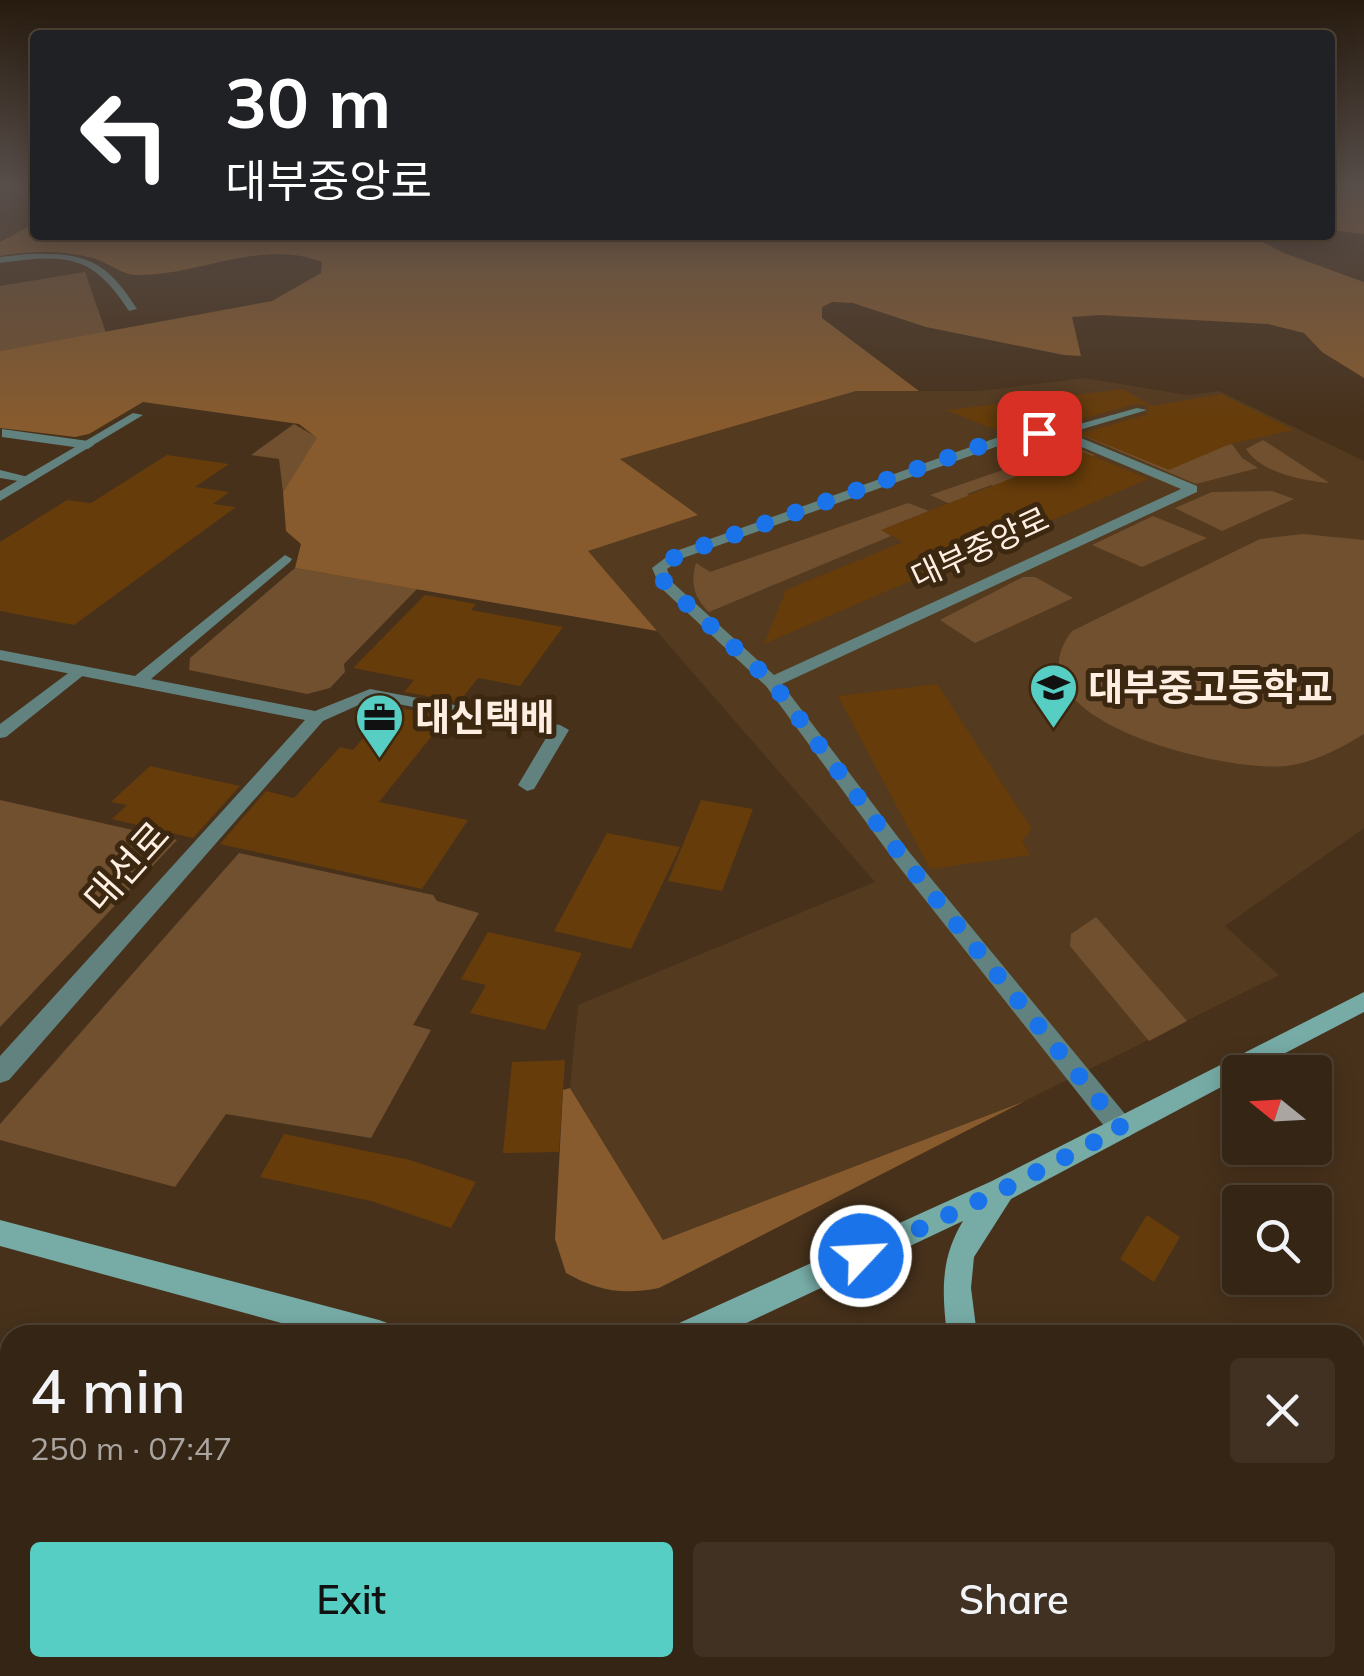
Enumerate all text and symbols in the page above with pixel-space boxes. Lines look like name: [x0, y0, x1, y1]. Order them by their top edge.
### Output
text: 30 m: [225, 58, 391, 146]
icon: left: [60, 70, 190, 200]
text: 대부중앙로: [225, 152, 432, 208]
pin: [997, 391, 1082, 476]
icon: arrive: [1012, 406, 1067, 461]
street label: 대부중앙로: [904, 498, 1055, 596]
school or university icon: 대부중고등학교: [1027, 662, 1079, 730]
place label: 대부중고등학교: [1088, 663, 1333, 711]
office icon: 대신택배: [354, 692, 406, 760]
place label: 대신택배: [415, 693, 555, 741]
street label: 대선로: [73, 811, 179, 921]
north arrow: [1222, 1055, 1332, 1165]
map controls: [1222, 1055, 1332, 1295]
button: search: [1222, 1185, 1332, 1295]
position arrow: [809, 1204, 913, 1308]
text: 4 min: [30, 1353, 186, 1428]
button: close: [1230, 1358, 1335, 1463]
text: 250 m · 07:47: [30, 1428, 232, 1468]
button: Exit: [30, 1542, 673, 1657]
button: Share: [693, 1542, 1335, 1657]

